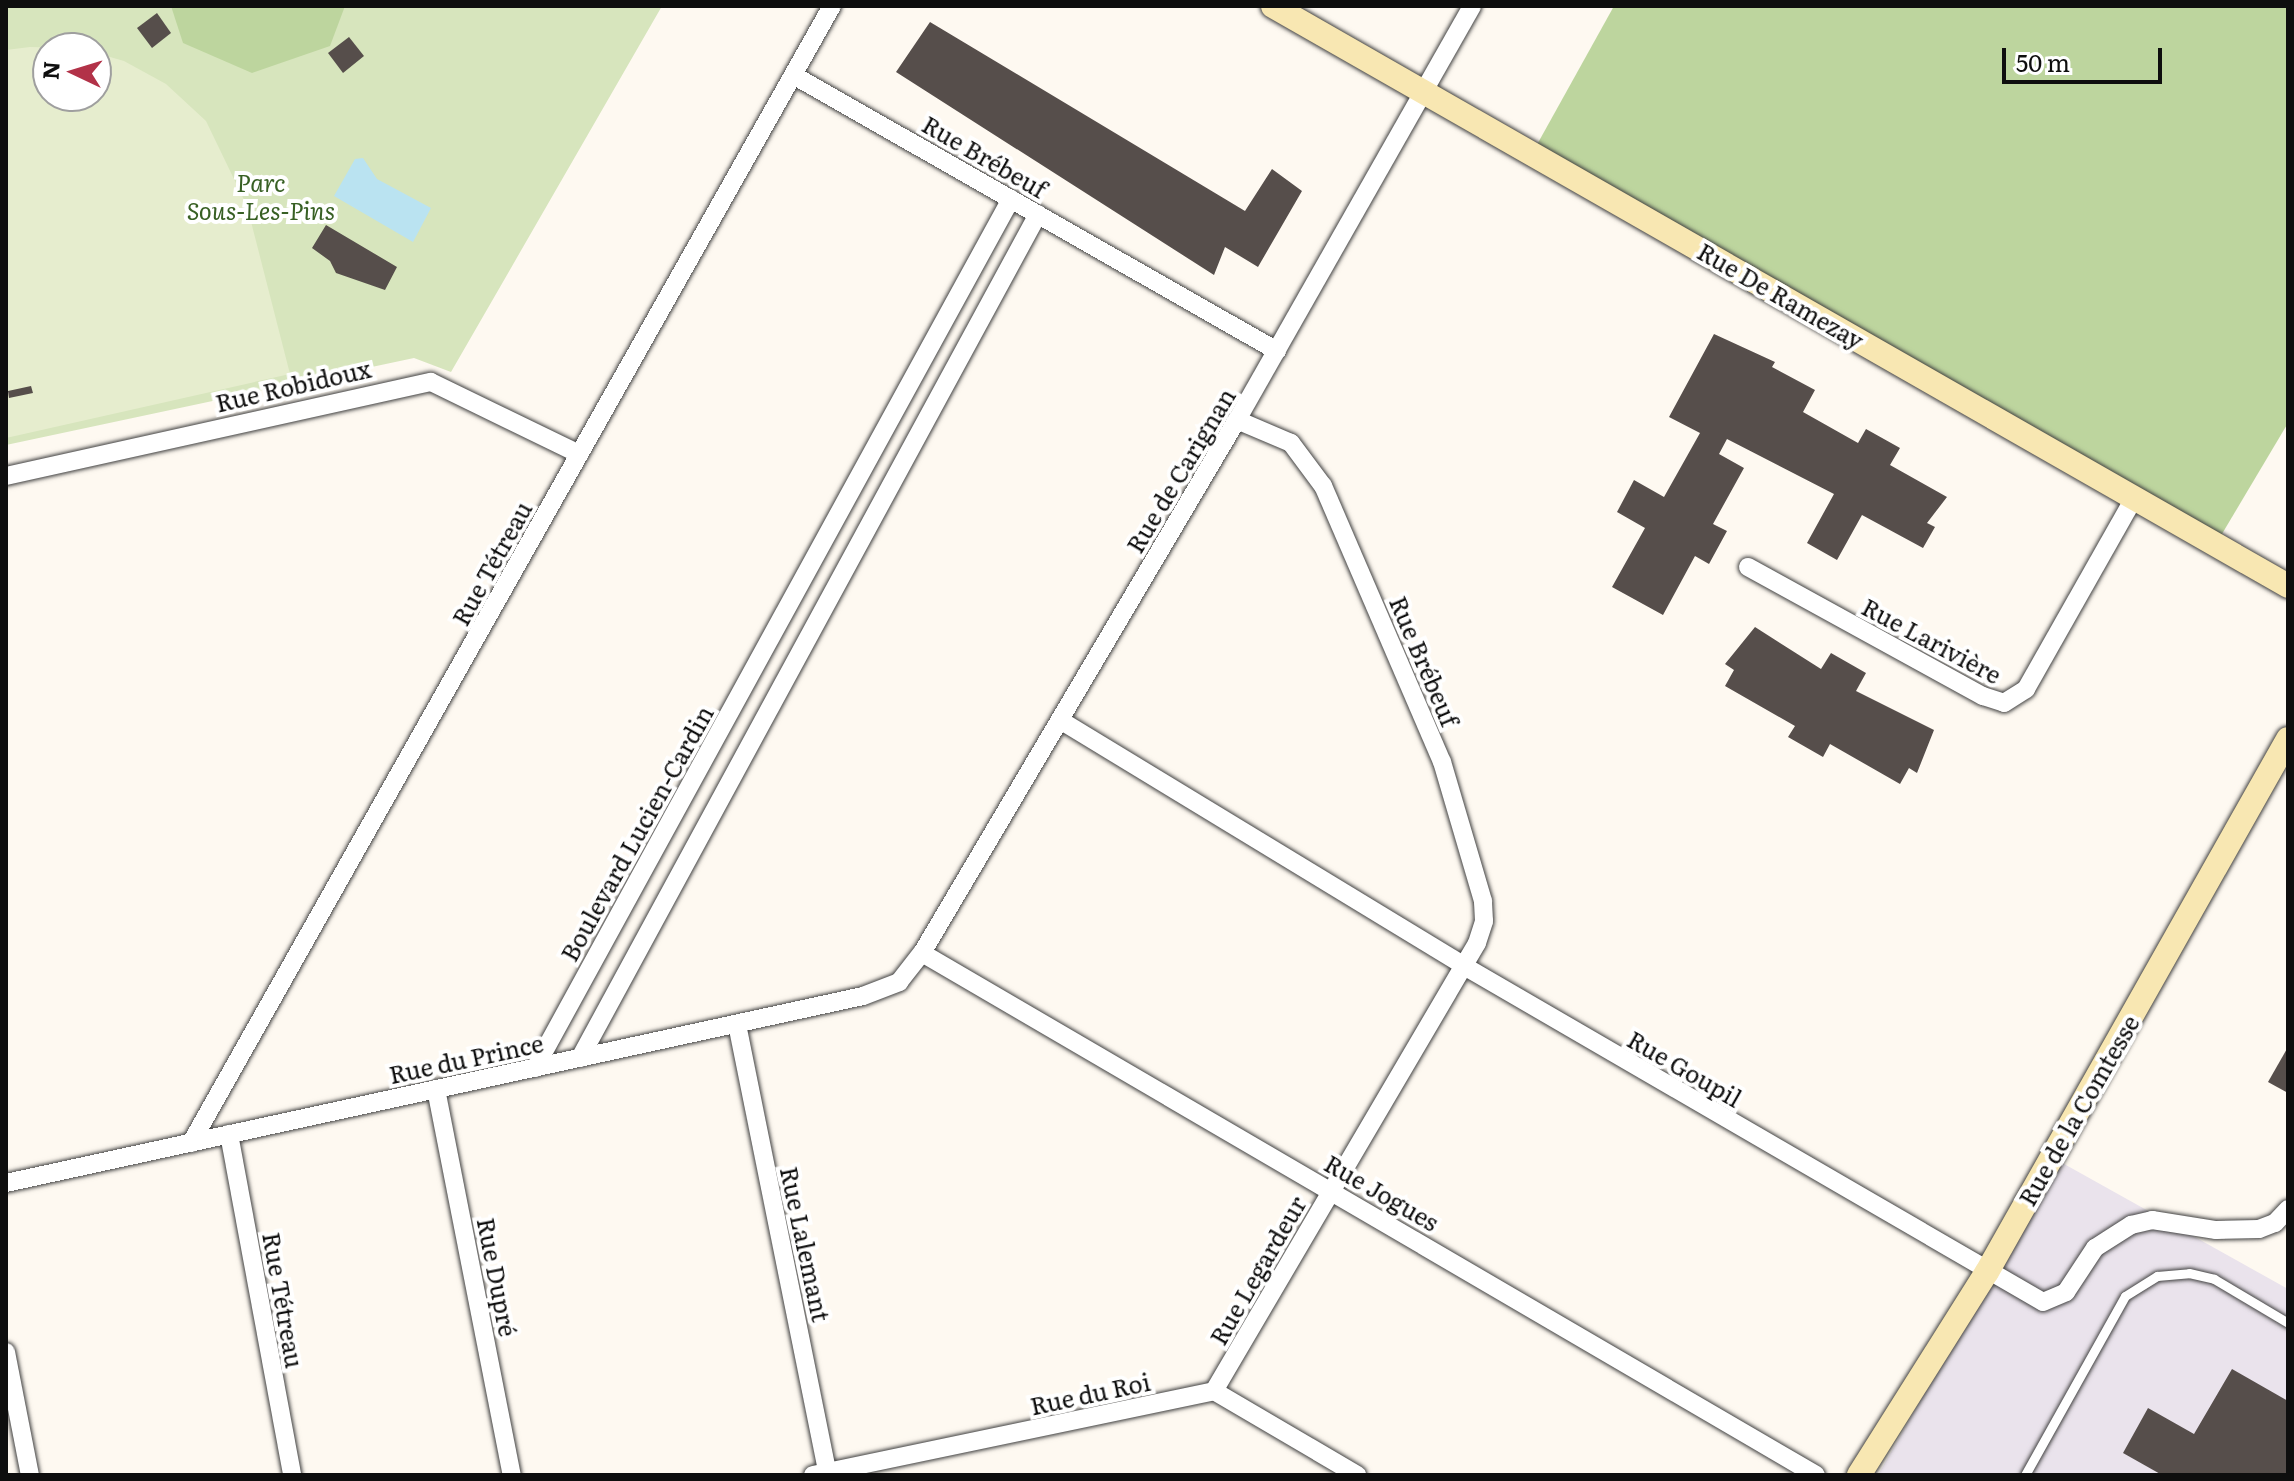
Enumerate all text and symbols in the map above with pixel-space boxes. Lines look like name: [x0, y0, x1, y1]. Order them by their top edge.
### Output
north arrow: [32, 32, 112, 112]
scale bar: [2006, 32, 2166, 82]
text: 50 m: [2016, 44, 2070, 79]
text: N: [32, 60, 67, 81]
street label: Rue Brébeuf: [918, 109, 1052, 203]
park label: Parc Sous-Les-Pins: [187, 168, 335, 224]
street label: Rue De Ramezay: [1693, 236, 1869, 354]
street label: Rue Robidoux: [212, 353, 374, 417]
street label: Rue de Carignan: [1120, 382, 1240, 558]
street label: Rue Tétreau: [445, 496, 537, 630]
street label: Rue Brébeuf: [1385, 591, 1465, 731]
street label: Rue Larivière: [1858, 591, 2006, 689]
street label: Boulevard Lucien-Cardin: [554, 700, 718, 966]
street label: Rue de la Comtesse: [2012, 1010, 2144, 1210]
street label: Rue Goupil: [1623, 1024, 1747, 1112]
street label: Rue du Prince: [386, 1028, 546, 1088]
street label: Rue Jogues: [1320, 1148, 1444, 1236]
street label: Rue Lalemant: [776, 1164, 836, 1324]
street label: Rue Legardeur: [1203, 1191, 1311, 1349]
street label: Rue Dupré: [472, 1215, 524, 1339]
street label: Rue Tétreau: [258, 1230, 310, 1370]
street label: Rue du Roi: [1027, 1366, 1153, 1420]

